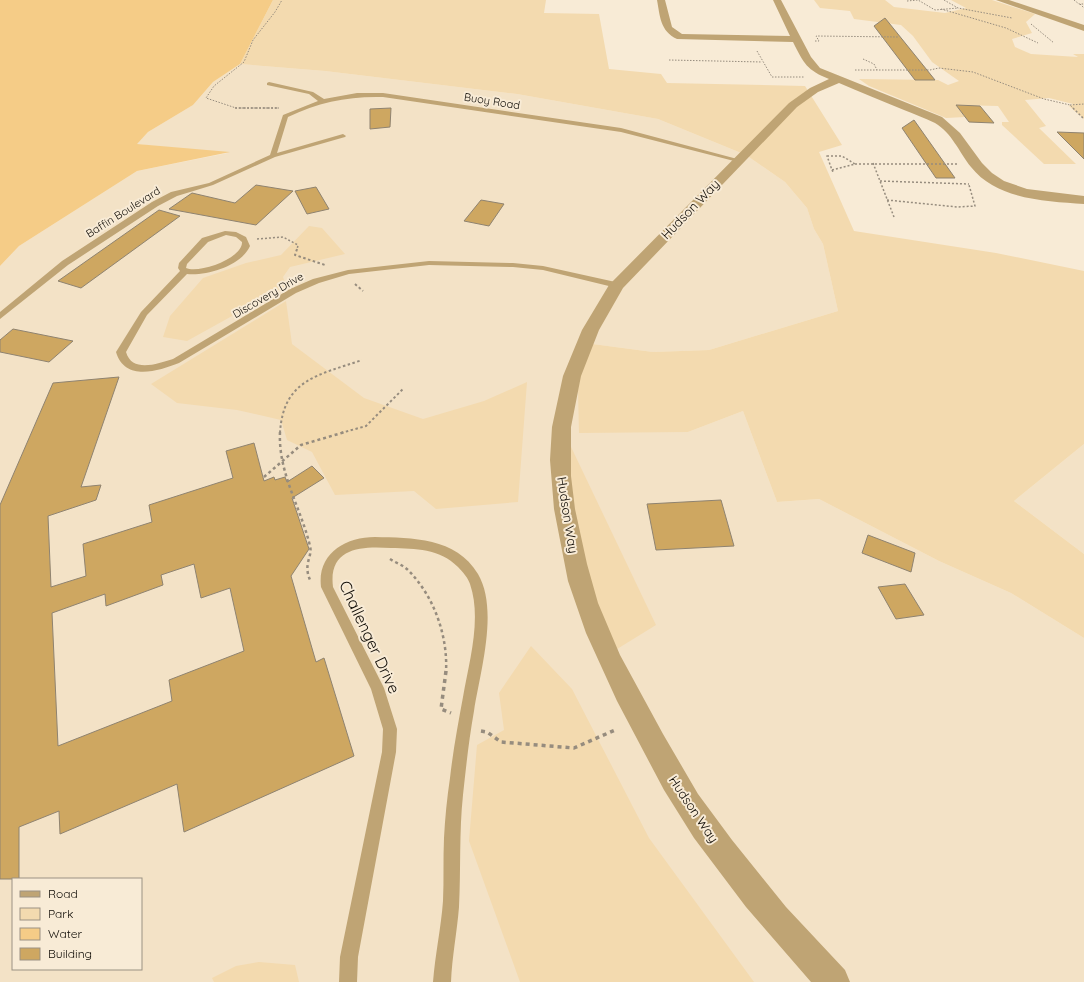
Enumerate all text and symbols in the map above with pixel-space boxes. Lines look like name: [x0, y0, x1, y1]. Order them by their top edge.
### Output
street label: Buoy Road: [463, 90, 521, 112]
street label: Hudson Way: [657, 176, 723, 242]
street label: Baffin Boulevard: [83, 183, 163, 241]
street label: Discovery Drive: [230, 269, 306, 321]
street label: Hudson Way: [554, 476, 582, 554]
street label: Challenger Drive: [335, 577, 405, 697]
street label: Hudson Way: [666, 772, 722, 846]
legend: [12, 878, 142, 970]
text: Road: [48, 886, 78, 901]
text: Park: [48, 906, 73, 921]
text: Water: [48, 926, 83, 941]
text: Building: [48, 946, 92, 961]

